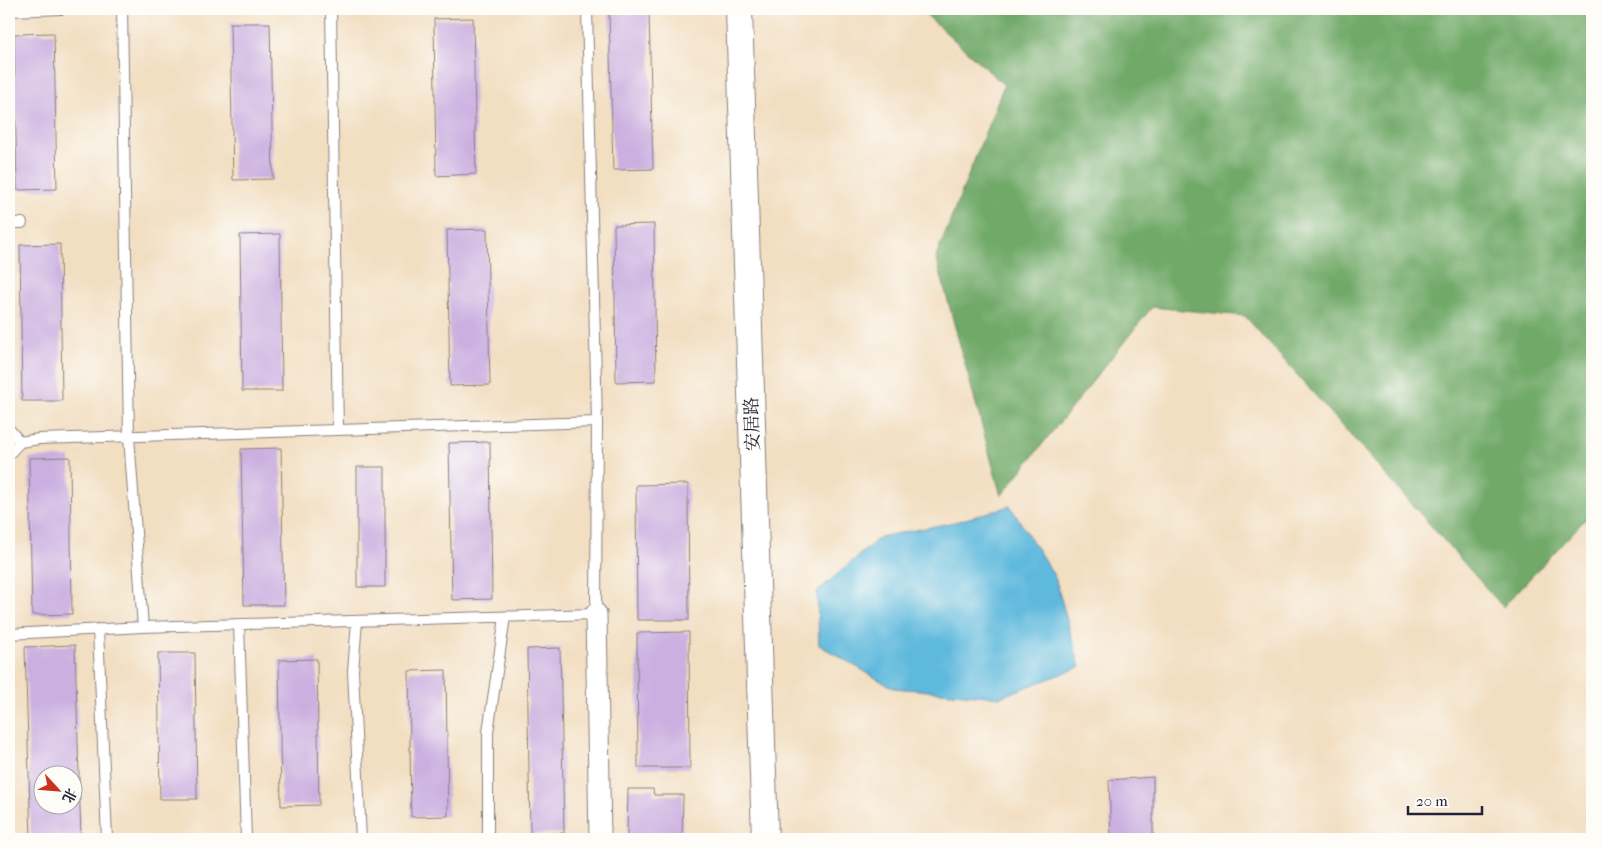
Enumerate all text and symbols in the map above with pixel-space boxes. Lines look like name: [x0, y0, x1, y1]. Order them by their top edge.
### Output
street label: 安居路: [741, 397, 764, 451]
north arrow: [32, 766, 82, 816]
scale bar: [1408, 783, 1482, 815]
text: 北: [59, 785, 80, 805]
text: 20 m: [1416, 792, 1448, 810]

